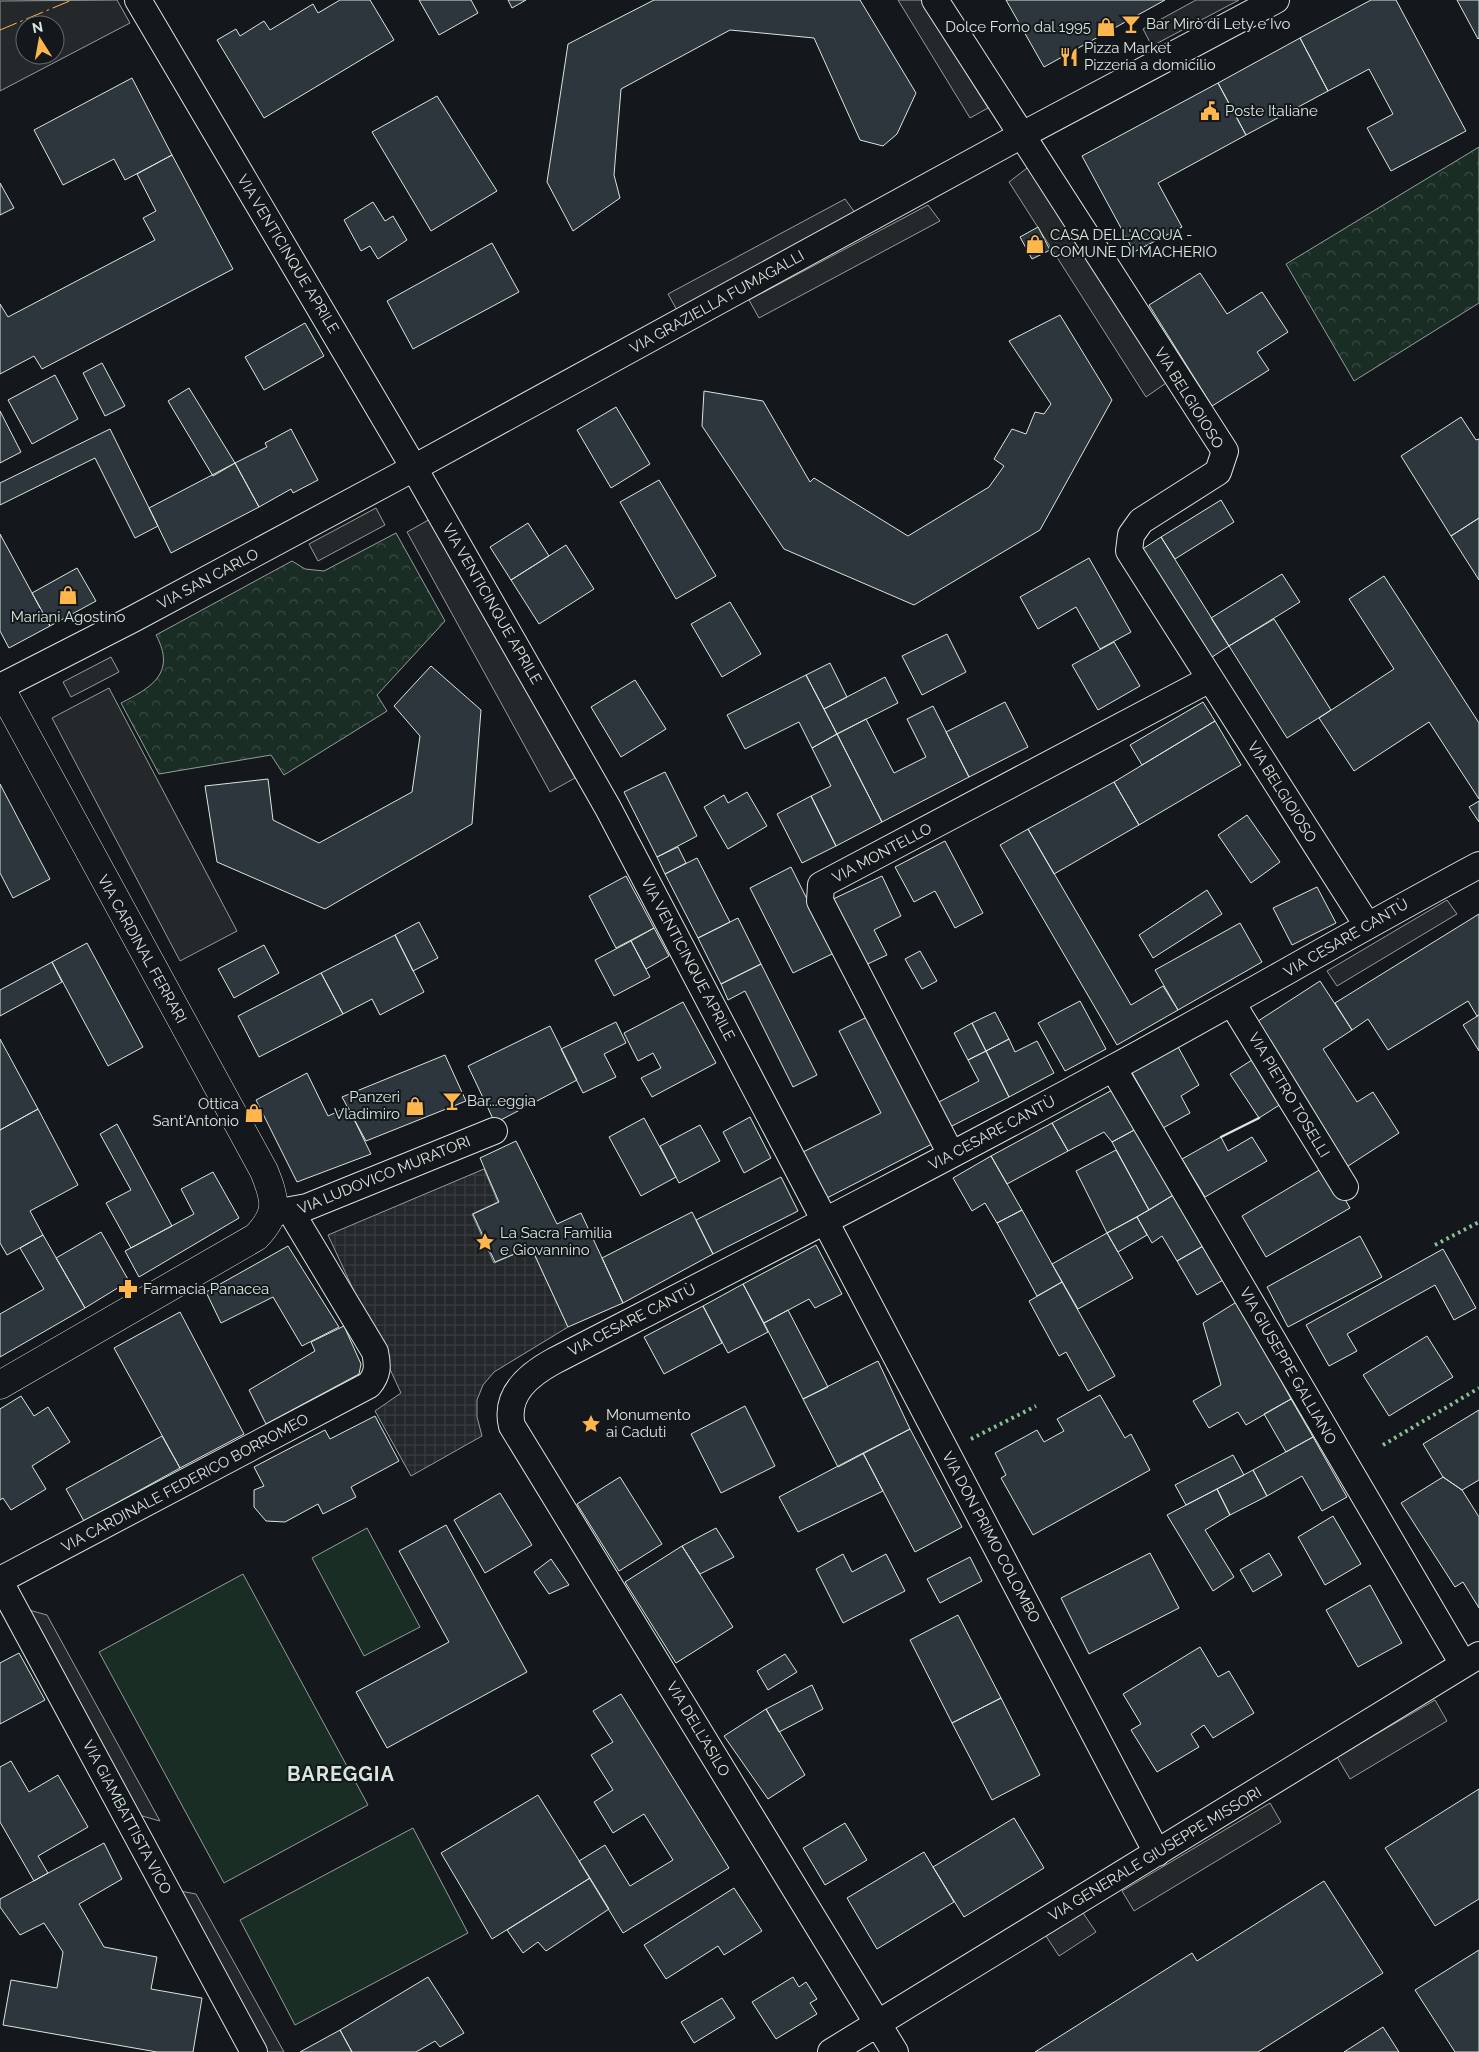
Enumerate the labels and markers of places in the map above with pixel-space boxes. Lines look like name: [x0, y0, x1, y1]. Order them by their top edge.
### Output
bar icon: Bar Mirò di Lety e Ivo: [1120, 13, 1142, 35]
place label: Bar Mirò di Lety e Ivo: [1146, 15, 1290, 33]
shop icon: Dolce Forno dal 1995: [1095, 16, 1117, 38]
place label: Dolce Forno dal 1995: [945, 18, 1091, 36]
place label: Pizza Market Pizzeria a domicilio: [1084, 39, 1216, 74]
restaurant icon: Pizza Market Pizzeria a domicilio: [1058, 46, 1080, 68]
public building icon: Poste Italiane: [1199, 100, 1221, 122]
place label: Poste Italiane: [1225, 102, 1318, 120]
place label: CASA DELL'ACQUA - COMUNE DI MACHERIO: [1050, 226, 1217, 261]
shop icon: CASA DELL'ACQUA - COMUNE DI MACHERIO: [1024, 233, 1046, 255]
shop icon: Mariani Agostino: [57, 584, 79, 606]
place label: Mariani Agostino: [11, 608, 125, 626]
place label: Panzeri Vladimiro: [334, 1088, 400, 1123]
bar icon: Bar...eggia: [441, 1090, 463, 1112]
place label: Bar...eggia: [467, 1092, 536, 1110]
place label: Ottica Sant'Antonio: [152, 1095, 239, 1130]
shop icon: Panzeri Vladimiro: [404, 1095, 426, 1117]
shop icon: Ottica Sant'Antonio: [243, 1102, 265, 1124]
place label: La Sacra Familia e Giovannino: [500, 1224, 612, 1259]
place icon: La Sacra Familia e Giovannino: [474, 1231, 496, 1253]
pharmacy icon: Farmacia Panacea: [117, 1278, 139, 1300]
place label: Farmacia Panacea: [143, 1280, 269, 1298]
place label: Monumento ai Caduti: [606, 1406, 691, 1441]
place icon: Monumento ai Caduti: [580, 1413, 602, 1435]

